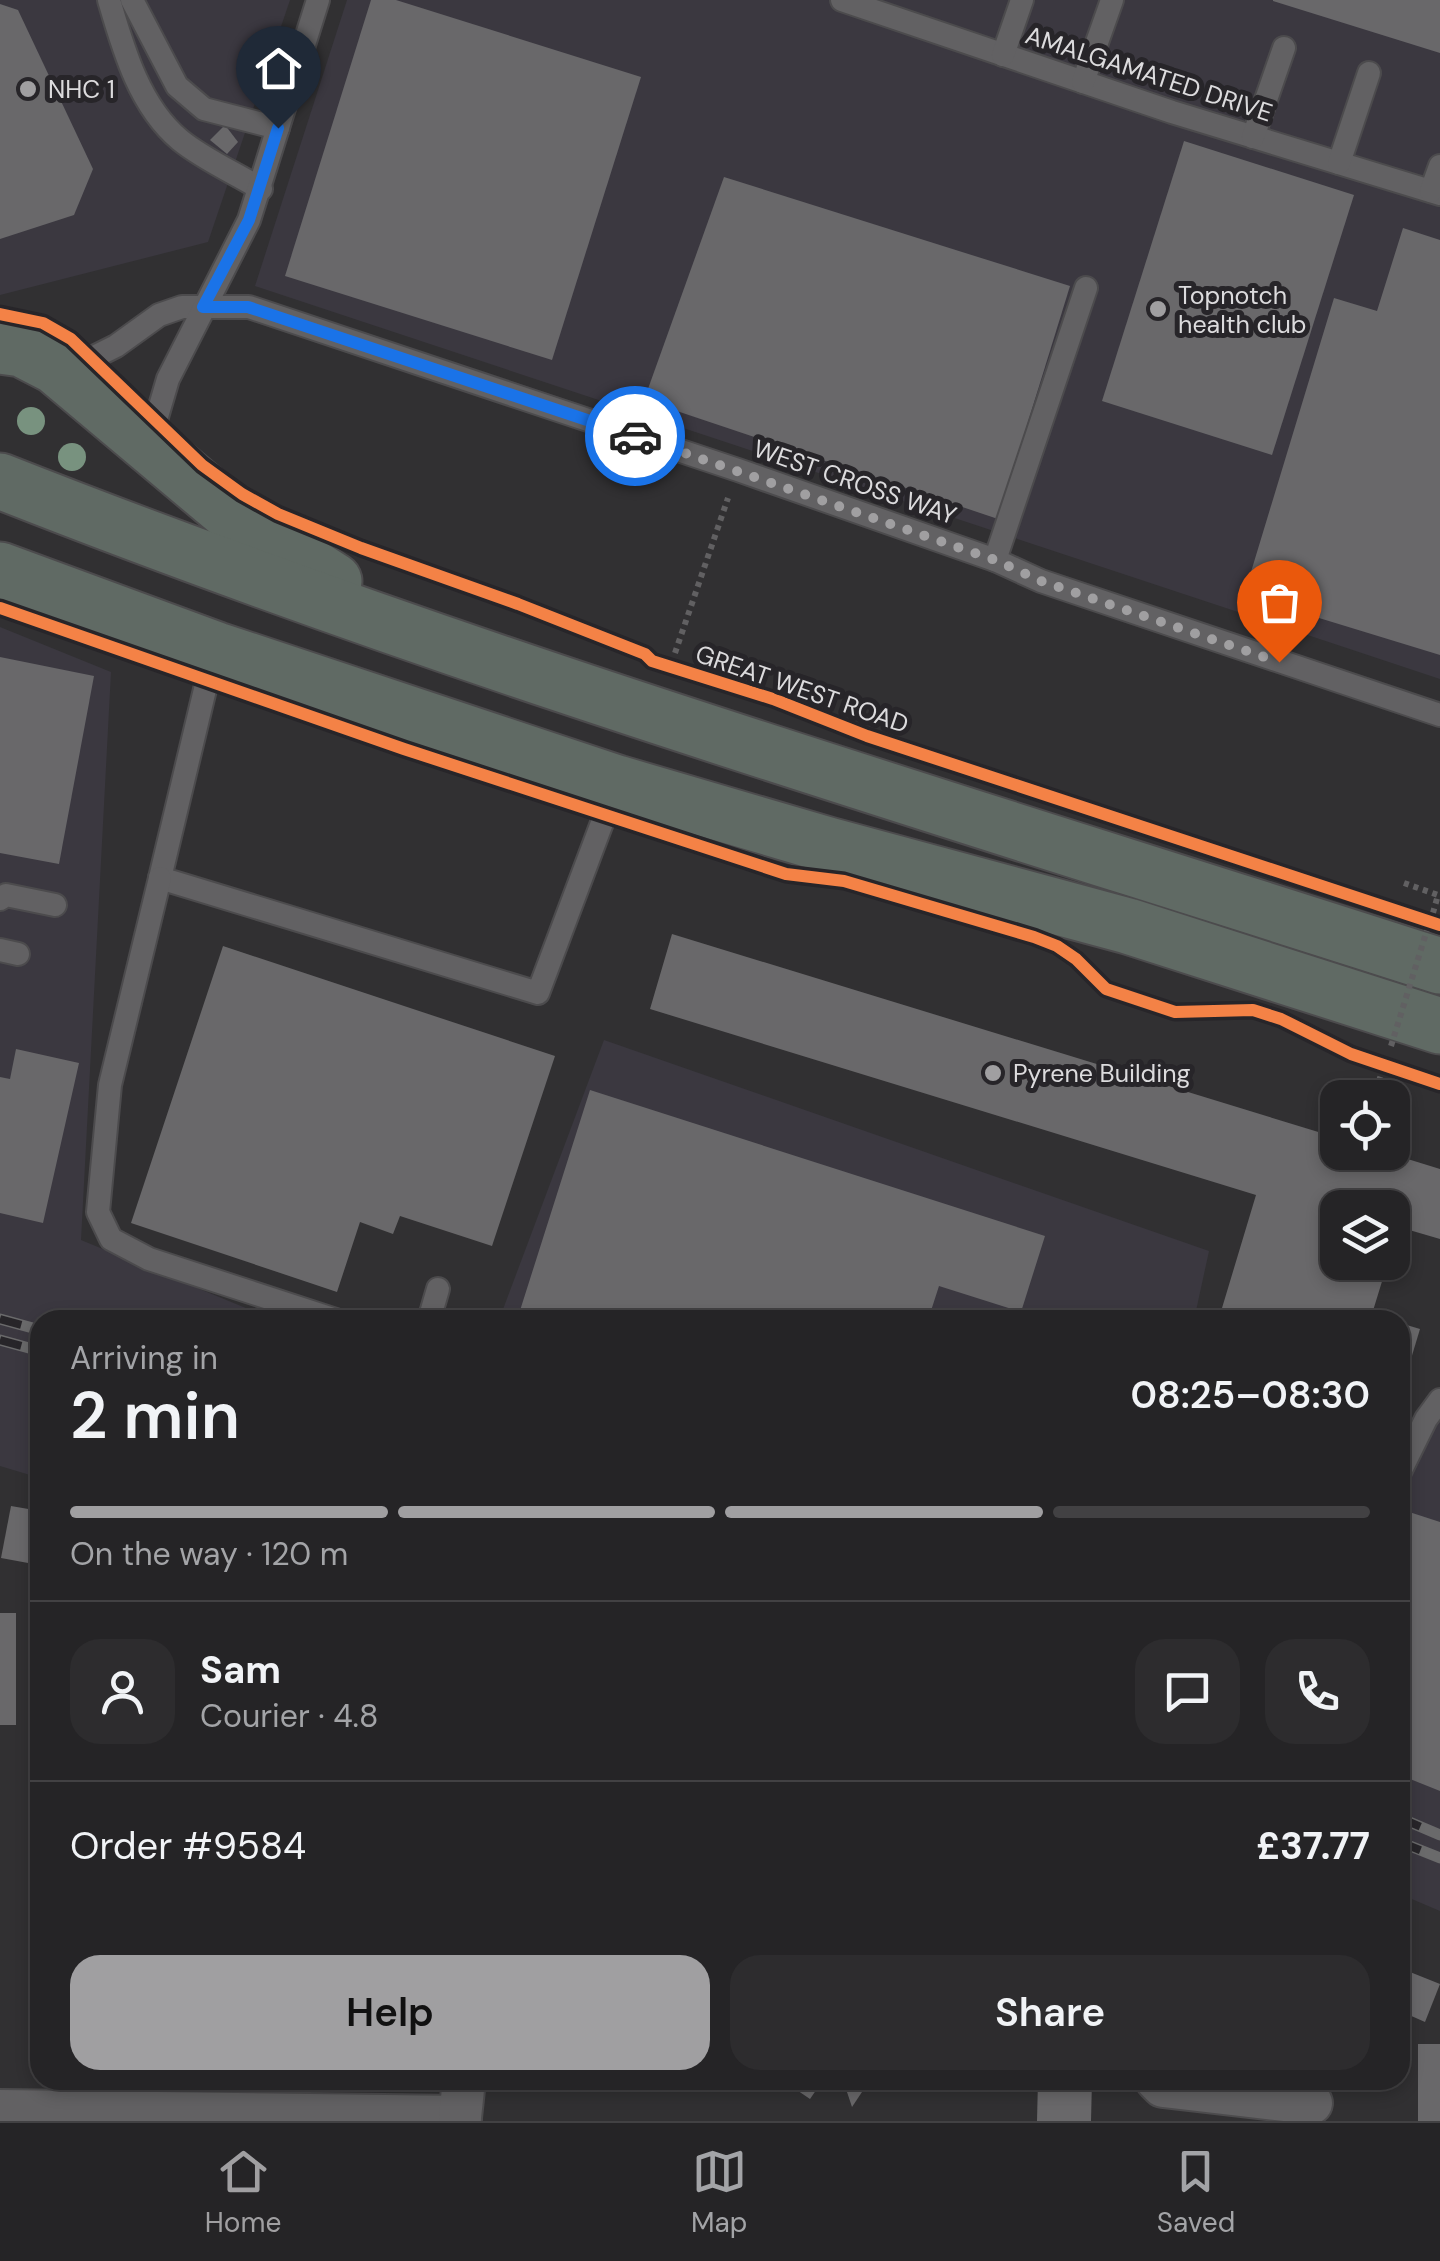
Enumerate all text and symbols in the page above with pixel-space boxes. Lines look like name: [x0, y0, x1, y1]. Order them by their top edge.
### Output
street label: AMALGAMATED DRIVE: [1021, 18, 1277, 130]
pin: [236, 26, 321, 129]
icon: home: [251, 41, 306, 96]
place label: NHC 1: [48, 73, 115, 106]
marker: NHC 1: [17, 78, 39, 100]
place label: Topnotch health club: [1178, 279, 1306, 341]
marker: Topnotch health club: [1147, 298, 1169, 320]
courier: [585, 386, 685, 486]
icon: car: [608, 409, 663, 464]
street label: WEST CROSS WAY: [749, 432, 961, 532]
pin: [1237, 560, 1322, 663]
icon: bag: [1252, 575, 1307, 630]
street label: GREAT WEST ROAD: [691, 637, 913, 741]
place label: Pyrene Building: [1013, 1057, 1191, 1090]
marker: Pyrene Building: [982, 1062, 1004, 1084]
map controls: [1320, 1080, 1410, 1280]
button: locate: [1320, 1080, 1410, 1170]
button: layers: [1320, 1190, 1410, 1280]
text: Arriving in: [70, 1337, 218, 1379]
text: 08:25–08:30: [1130, 1370, 1370, 1420]
text: 2 min: [70, 1374, 240, 1458]
text: On the way · 120 m: [70, 1533, 348, 1575]
button: person: [70, 1639, 175, 1744]
button: chat: [1135, 1639, 1240, 1744]
button: phone: [1265, 1639, 1370, 1744]
text: Sam: [200, 1645, 281, 1695]
text: Courier · 4.8: [200, 1695, 378, 1737]
text: Order #9584: [70, 1821, 306, 1871]
text: £37.77: [1256, 1821, 1370, 1871]
button: Help: [70, 1955, 710, 2070]
button: Share: [730, 1955, 1370, 2070]
tab: Home: [205, 2144, 281, 2241]
tab: Map: [691, 2144, 747, 2241]
tab: Saved: [1157, 2144, 1235, 2241]

